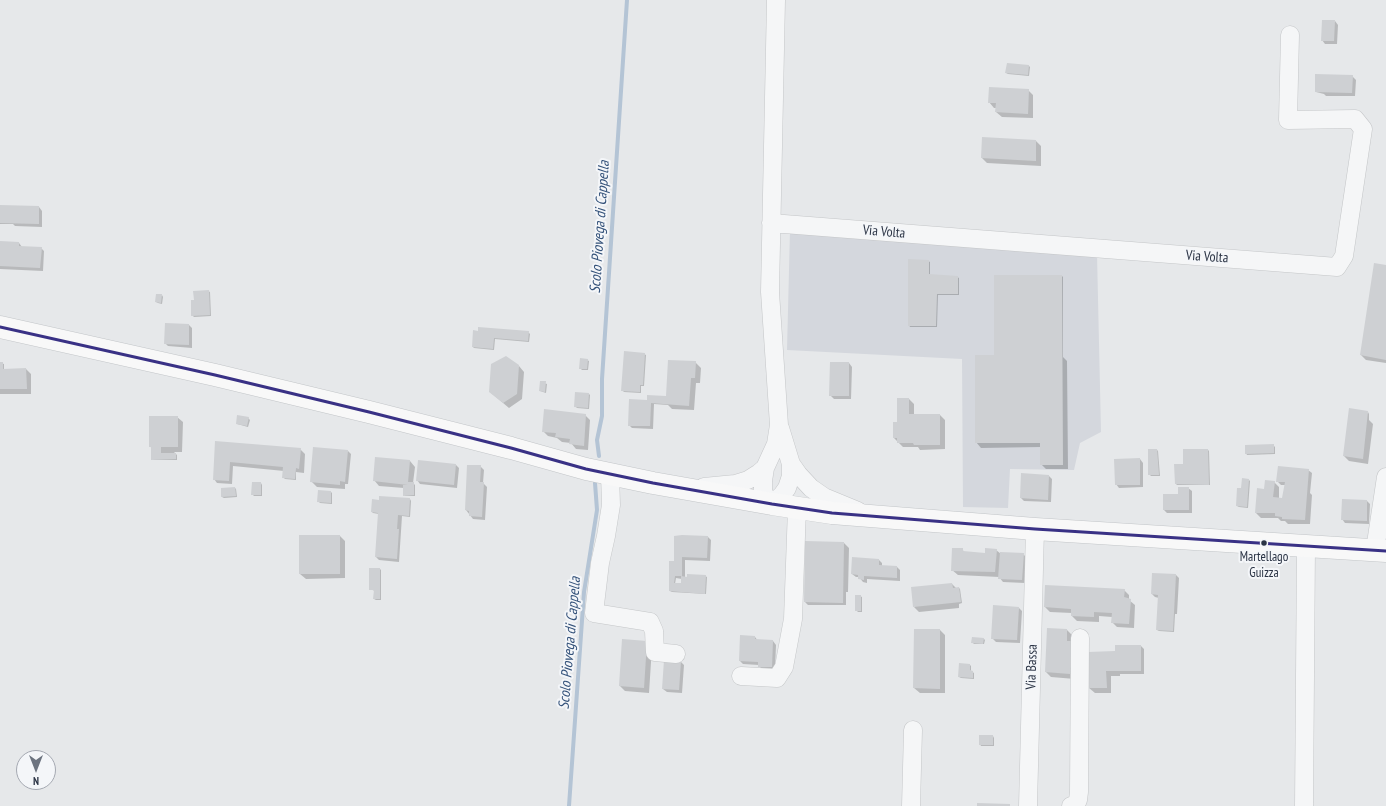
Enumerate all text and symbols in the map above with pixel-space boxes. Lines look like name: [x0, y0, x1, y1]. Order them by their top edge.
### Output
water label: Scolo Piovega di Cappella: [586, 160, 614, 294]
street label: Via Volta: [862, 222, 906, 242]
street label: Via Volta: [1185, 247, 1229, 267]
marker: Martellago Guizza: [1259, 538, 1269, 548]
place label: Martellago Guizza: [1240, 549, 1288, 580]
water label: Scolo Piovega di Cappella: [555, 576, 585, 710]
street label: Via Bassa: [1023, 644, 1041, 690]
north arrow: [16, 750, 56, 790]
text: N: [33, 774, 39, 788]

